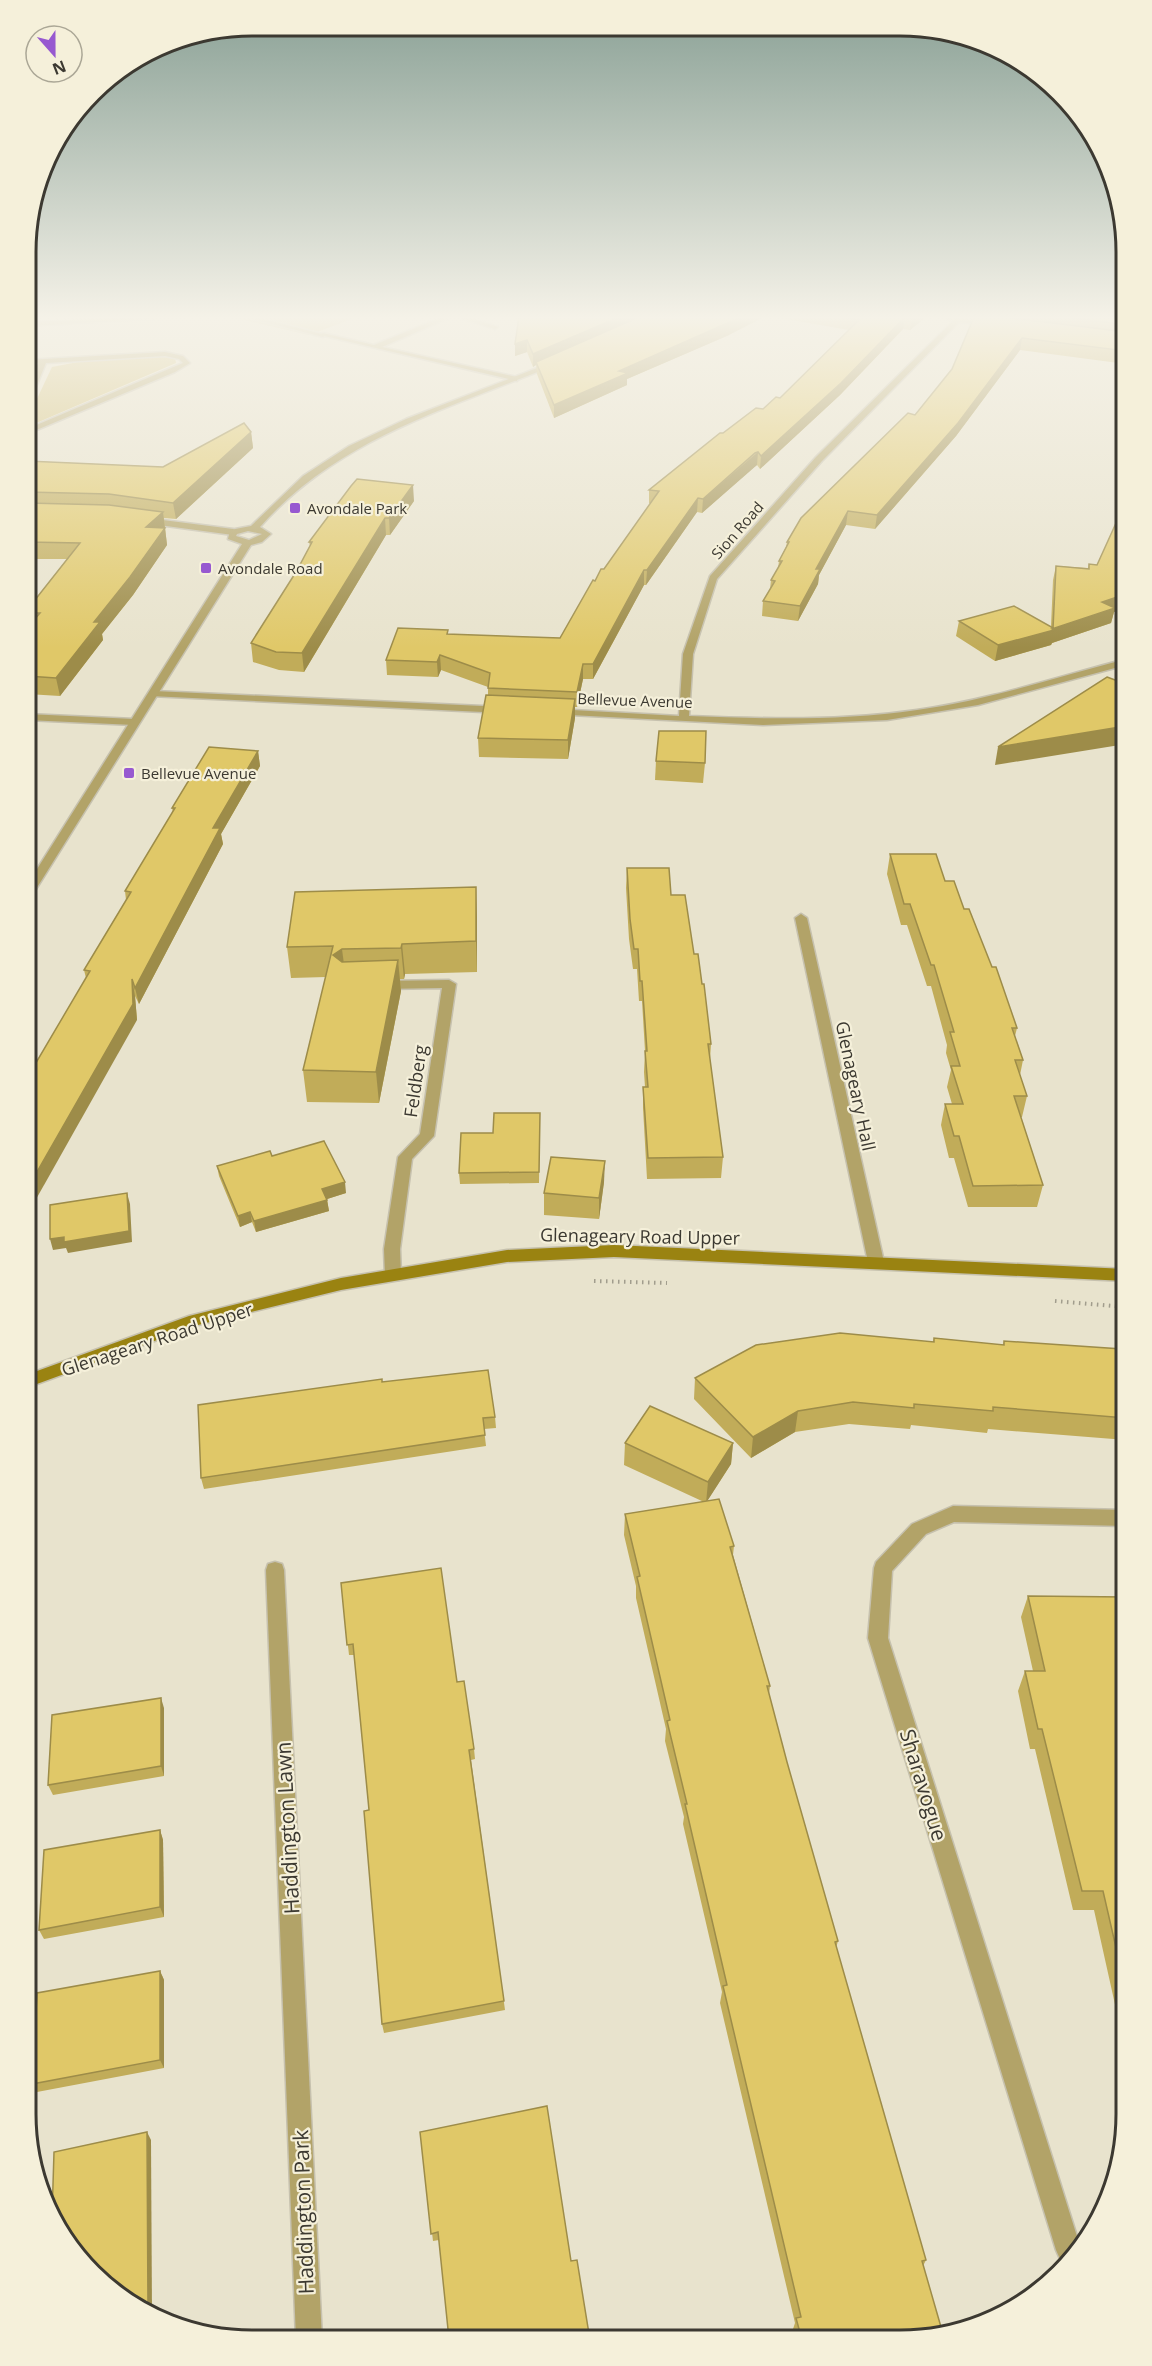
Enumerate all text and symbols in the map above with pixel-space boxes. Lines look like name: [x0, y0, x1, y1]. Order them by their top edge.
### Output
north arrow: [24, 24, 84, 84]
text: N: [49, 55, 69, 81]
street label: Sion Road: [707, 497, 767, 563]
place label: Avondale Park: [307, 498, 407, 518]
marker: Avondale Park: [288, 501, 302, 515]
place label: Avondale Road: [218, 558, 323, 578]
marker: Avondale Road: [199, 561, 213, 575]
street label: Bellevue Avenue: [577, 688, 693, 712]
place label: Bellevue Avenue: [141, 763, 256, 783]
marker: Bellevue Avenue: [122, 766, 136, 780]
street label: Glenageary Hall: [831, 1019, 881, 1153]
street label: Feldberg: [398, 1043, 432, 1119]
street label: Glenageary Road Upper: [540, 1222, 741, 1250]
street label: Glenageary Road Upper: [58, 1296, 256, 1381]
street label: Sharavogue: [894, 1726, 954, 1844]
street label: Haddington Lawn: [269, 1741, 305, 1915]
street label: Haddington Park: [286, 2129, 320, 2295]

